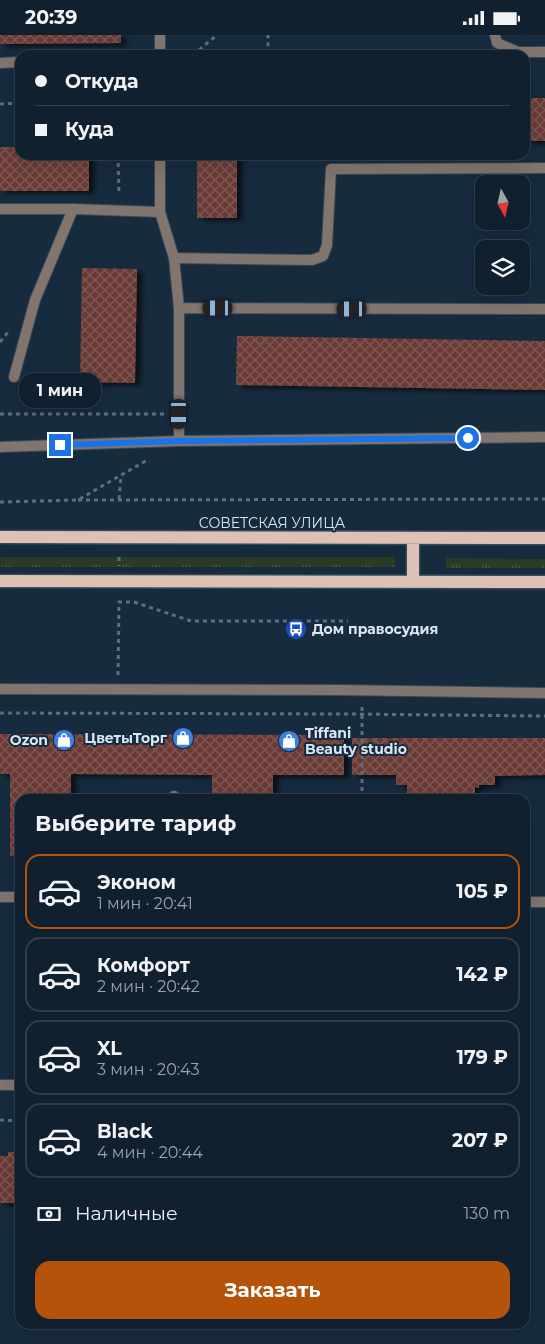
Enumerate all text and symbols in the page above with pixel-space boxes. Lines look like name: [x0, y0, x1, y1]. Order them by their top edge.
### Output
text: 20:39: [25, 6, 77, 29]
text: Откуда: [65, 70, 139, 93]
text: Куда: [65, 118, 114, 141]
north arrow: [475, 175, 530, 230]
map controls: [475, 175, 530, 295]
button: layers: [475, 240, 530, 295]
car: [203, 301, 233, 316]
car: [337, 302, 367, 317]
callout: 1 мин: [19, 373, 101, 407]
text: 1 мин: [37, 381, 83, 400]
car: [171, 399, 186, 429]
route start: [457, 427, 479, 449]
route end: [49, 434, 71, 456]
street label: СОВЕТСКАЯ УЛИЦА: [199, 514, 346, 532]
bus stop icon: Дом правосудия: [284, 617, 308, 641]
place label: Дом правосудия: [312, 620, 438, 638]
place label: Tiffani Beauty studio: [305, 724, 407, 758]
shop icon: ЦветыТорг: [171, 726, 195, 750]
shop icon: Ozon: [52, 728, 76, 752]
place label: ЦветыТорг: [84, 729, 168, 747]
shop icon: Tiffani Beauty studio: [277, 729, 301, 753]
place label: Ozon: [10, 731, 48, 749]
text: Выберите тариф: [35, 810, 236, 837]
icon: car: [37, 869, 82, 914]
text: Эконом: [97, 871, 176, 894]
text: 105 ₽: [456, 880, 508, 903]
text: 1 мин · 20:41: [97, 894, 193, 913]
icon: car: [37, 952, 82, 997]
text: Комфорт: [97, 954, 190, 977]
text: 142 ₽: [456, 963, 508, 986]
text: 2 мин · 20:42: [97, 977, 200, 996]
icon: car: [37, 1035, 82, 1080]
text: XL: [97, 1037, 122, 1060]
text: 179 ₽: [457, 1046, 508, 1069]
text: 3 мин · 20:43: [97, 1060, 199, 1079]
icon: car: [37, 1118, 82, 1163]
text: Black: [97, 1120, 153, 1143]
text: 207 ₽: [452, 1129, 508, 1152]
text: 4 мин · 20:44: [97, 1143, 203, 1162]
icon: cash: [35, 1200, 63, 1228]
text: Наличные: [75, 1202, 178, 1225]
text: 130 m: [463, 1204, 510, 1223]
button: Заказать: [35, 1261, 510, 1319]

